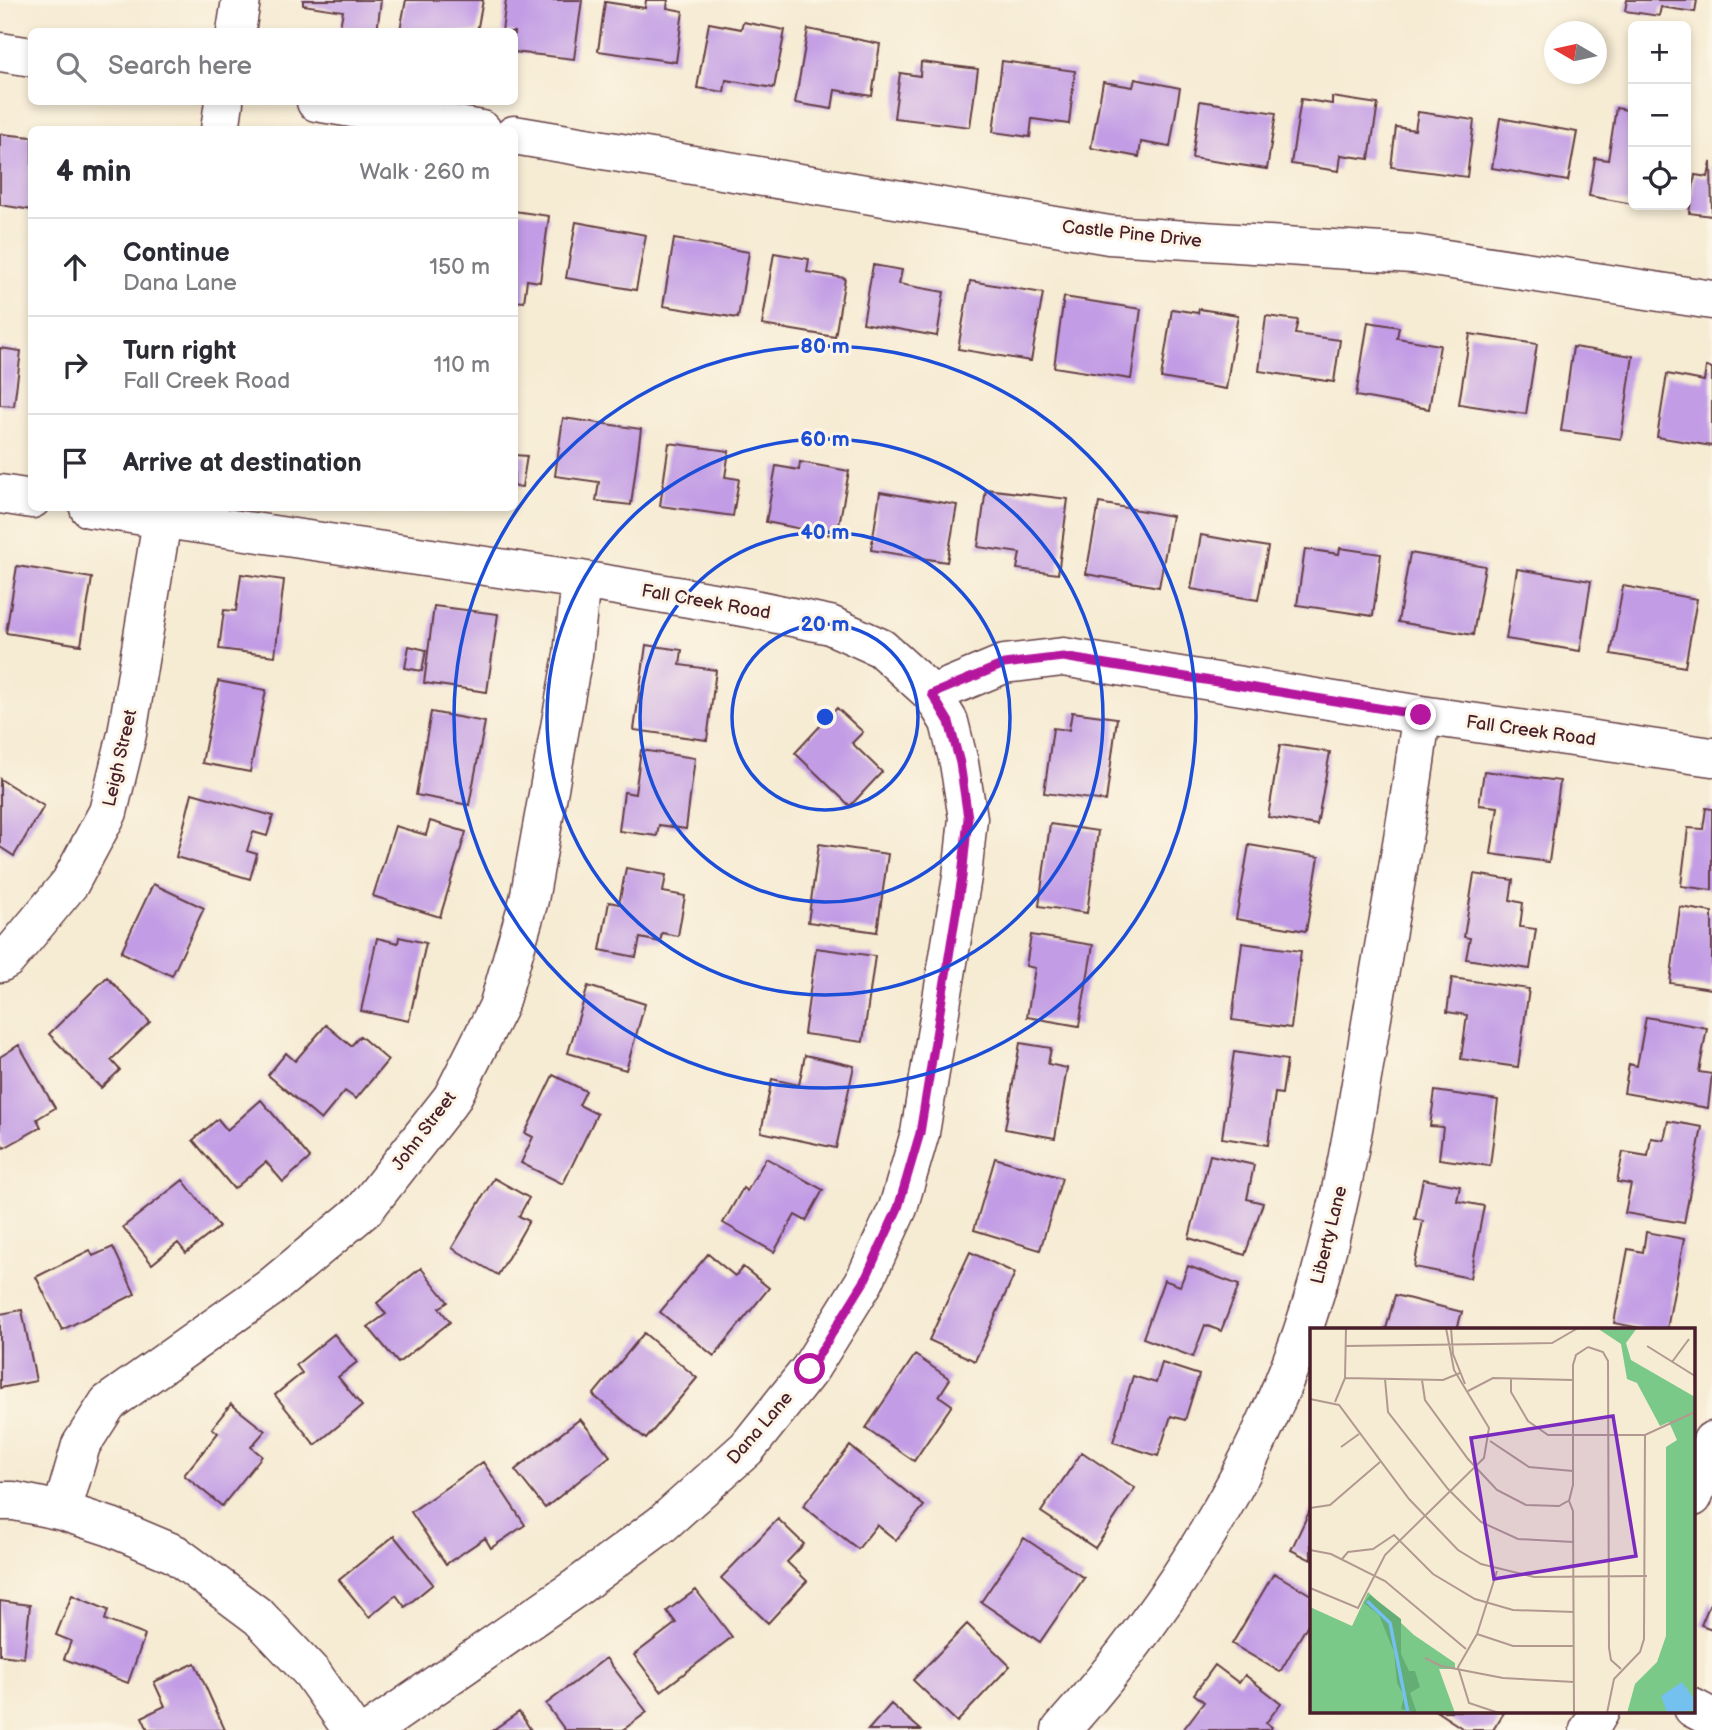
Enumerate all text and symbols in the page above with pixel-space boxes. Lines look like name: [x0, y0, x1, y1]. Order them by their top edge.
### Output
north arrow: [1544, 21, 1607, 84]
map controls: [1628, 21, 1691, 210]
button: +: [1628, 21, 1691, 84]
search box: [28, 28, 518, 105]
icon: search: [52, 48, 90, 86]
text: Search here: [108, 51, 252, 82]
button: −: [1628, 84, 1691, 147]
button: locate: [1628, 147, 1691, 210]
text: 4 min: [56, 154, 131, 190]
text: Walk · 260 m: [360, 158, 490, 186]
street label: Castle Pine Drive: [1061, 216, 1203, 252]
text: Continue: [123, 238, 230, 269]
icon: ahead: [56, 248, 94, 286]
text: 150 m: [429, 253, 490, 281]
text: Dana Lane: [123, 269, 237, 297]
text: 80 m: [800, 334, 850, 359]
text: Turn right: [123, 336, 236, 367]
icon: right: [56, 346, 94, 384]
text: 110 m: [433, 351, 490, 379]
text: Fall Creek Road: [123, 367, 290, 395]
text: 60 m: [800, 427, 850, 452]
icon: arrive: [56, 444, 94, 482]
text: Arrive at destination: [123, 448, 362, 479]
text: 40 m: [800, 520, 850, 545]
street label: Fall Creek Road: [640, 580, 772, 624]
text: 20 m: [801, 612, 849, 637]
route end: [1405, 699, 1436, 730]
centre of rings: [813, 705, 837, 729]
street label: Leigh Street: [99, 707, 141, 809]
street label: Fall Creek Road: [1465, 712, 1597, 750]
street label: John Street: [388, 1087, 461, 1175]
street label: Liberty Lane: [1307, 1184, 1351, 1286]
inset map: [1310, 1328, 1694, 1712]
route start: [794, 1353, 825, 1384]
street label: Dana Lane: [723, 1387, 797, 1469]

